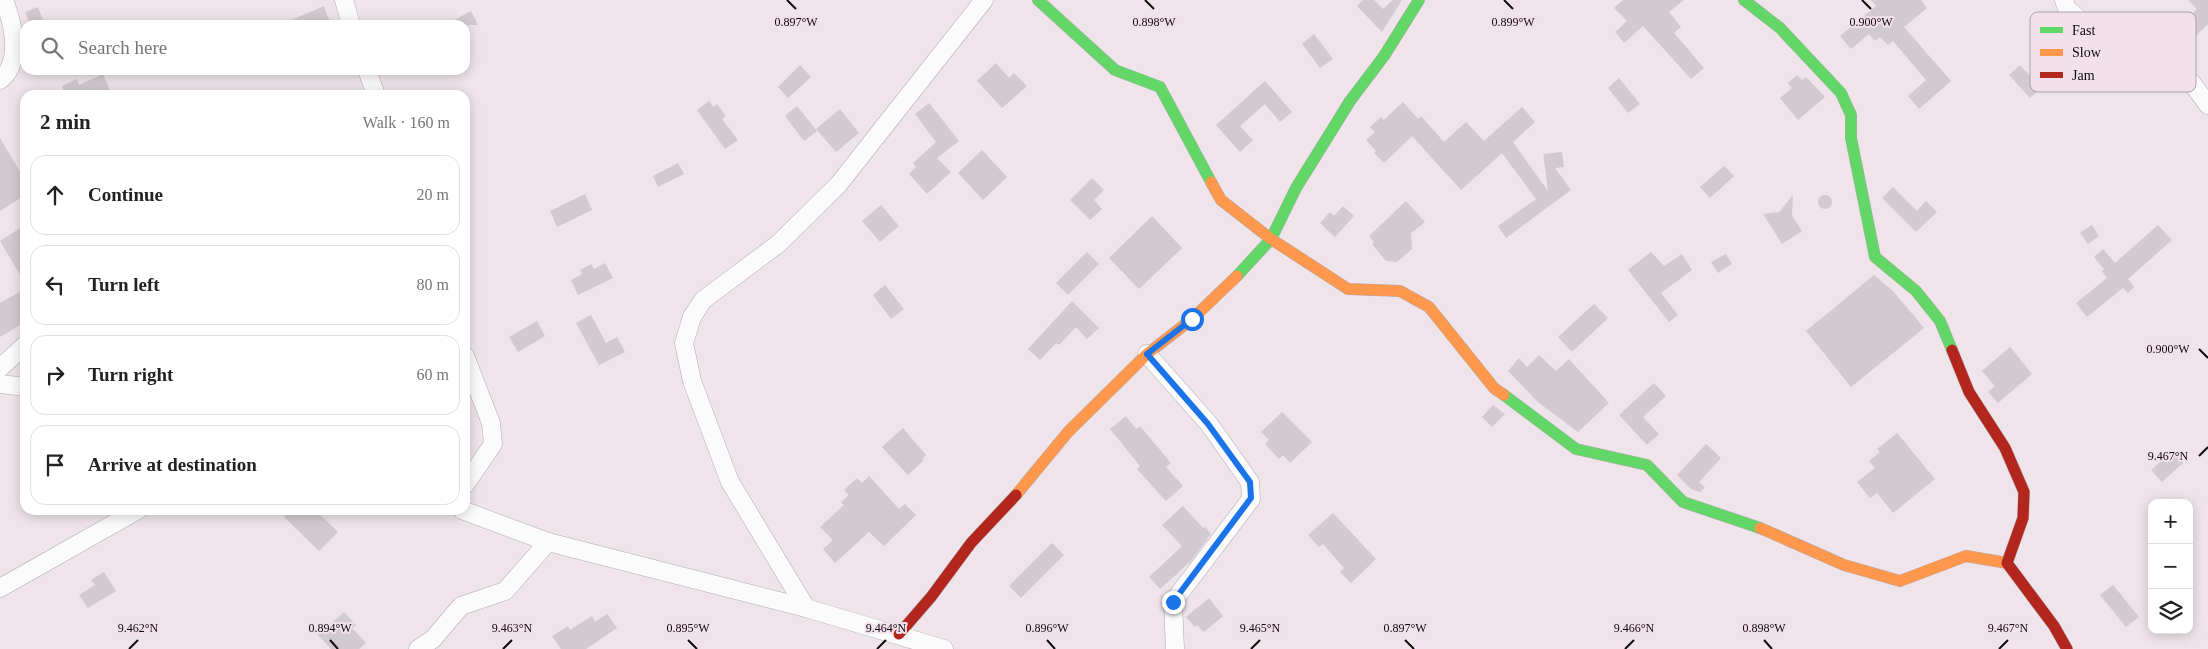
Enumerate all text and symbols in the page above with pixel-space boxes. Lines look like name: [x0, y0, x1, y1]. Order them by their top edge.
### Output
legend: [2030, 12, 2196, 92]
text: 0.897°W: [774, 15, 818, 29]
text: 0.898°W: [1132, 15, 1176, 29]
text: 0.899°W: [1491, 15, 1535, 29]
text: 0.900°W: [1849, 15, 1893, 29]
search box: [20, 20, 470, 75]
text: Fast: [2072, 23, 2095, 38]
icon: search: [38, 34, 66, 62]
text: Search here: [78, 37, 167, 58]
text: Slow: [2072, 45, 2102, 60]
text: Jam: [2072, 68, 2095, 83]
text: 2 min: [40, 110, 91, 134]
text: Walk · 160 m: [363, 114, 450, 131]
icon: ahead: [41, 181, 69, 209]
text: Continue: [88, 184, 163, 205]
text: 20 m: [417, 186, 449, 203]
icon: left: [41, 271, 69, 299]
text: Turn left: [88, 274, 160, 295]
text: 80 m: [417, 276, 449, 293]
route start: [1181, 308, 1204, 331]
text: 0.900°W: [2146, 342, 2190, 356]
icon: right: [41, 361, 69, 389]
text: Turn right: [88, 364, 173, 385]
text: 60 m: [417, 366, 449, 383]
text: 9.467°N: [2148, 449, 2189, 463]
icon: arrive: [41, 451, 69, 479]
text: Arrive at destination: [88, 454, 257, 475]
map controls: [2148, 499, 2193, 634]
button: +: [2148, 499, 2193, 544]
button: −: [2148, 544, 2193, 589]
button: layers: [2148, 589, 2193, 634]
route end: [1162, 591, 1185, 614]
text: 9.462°N: [118, 621, 159, 635]
text: 0.894°W: [308, 621, 352, 635]
text: 9.463°N: [492, 621, 533, 635]
text: 0.895°W: [666, 621, 710, 635]
text: 9.464°N: [866, 621, 907, 635]
text: 0.896°W: [1025, 621, 1069, 635]
text: 9.465°N: [1240, 621, 1281, 635]
text: 0.897°W: [1383, 621, 1427, 635]
text: 9.466°N: [1614, 621, 1655, 635]
text: 0.898°W: [1742, 621, 1786, 635]
text: 9.467°N: [1988, 621, 2029, 635]

